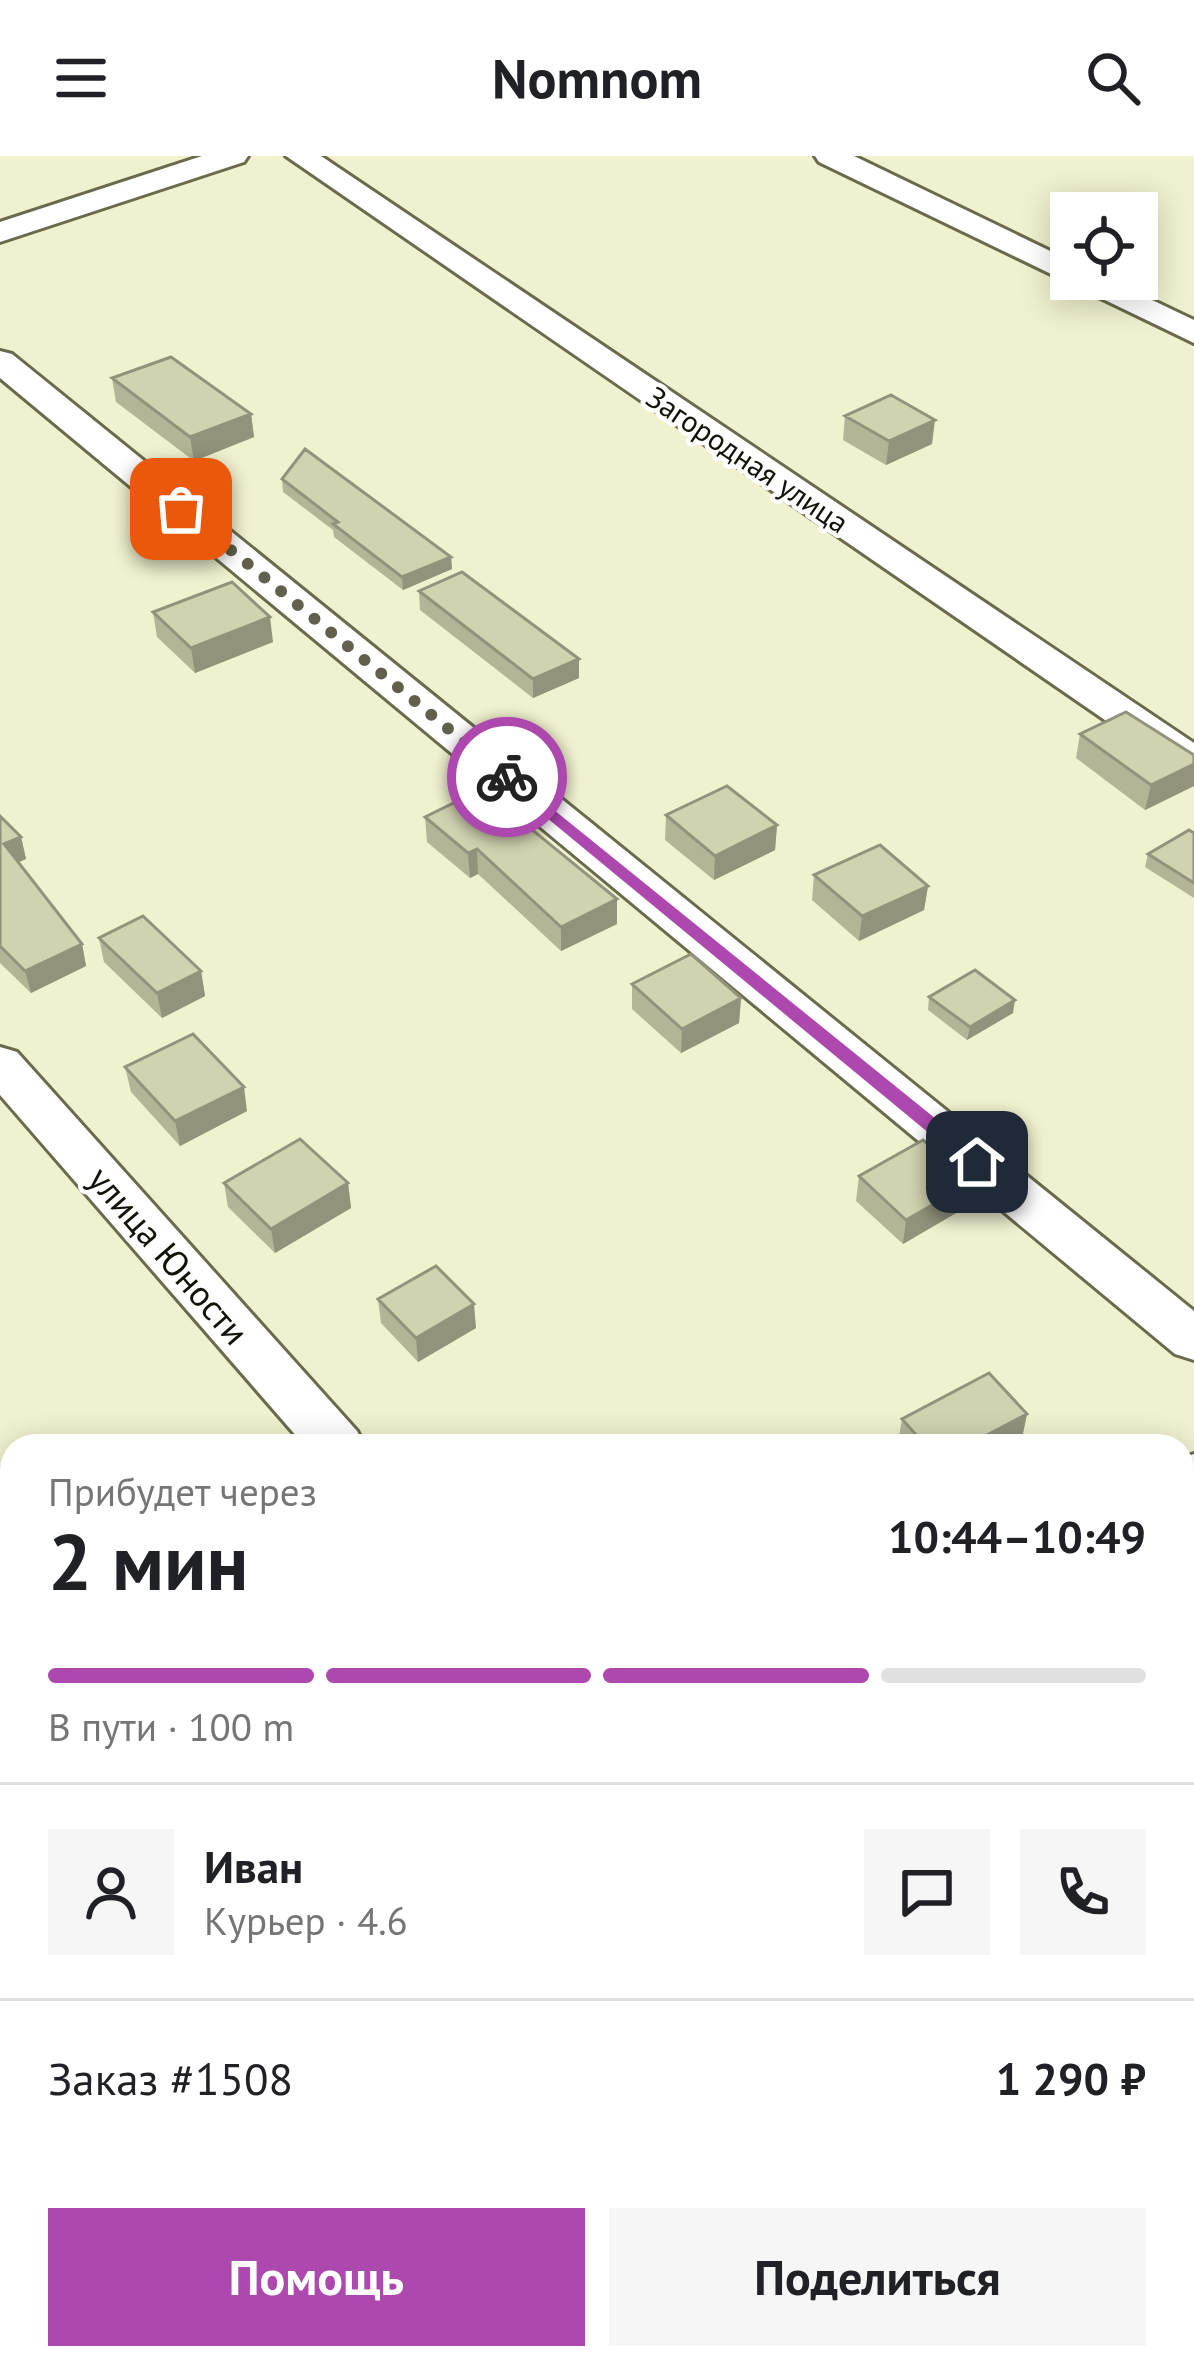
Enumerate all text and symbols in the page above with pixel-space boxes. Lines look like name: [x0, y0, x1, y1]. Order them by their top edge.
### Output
text: Nomnom: [492, 43, 702, 113]
icon: menu: [48, 45, 114, 111]
icon: search: [1080, 45, 1146, 111]
map controls: [1050, 192, 1158, 300]
button: locate: [1050, 192, 1158, 300]
street label: Загородная улица: [639, 377, 857, 541]
pin: [130, 458, 232, 560]
icon: bag: [148, 476, 214, 542]
courier: [447, 717, 567, 837]
icon: bike: [474, 744, 540, 810]
pin: [926, 1111, 1028, 1213]
icon: home: [944, 1129, 1010, 1195]
street label: улица Юности: [79, 1156, 259, 1354]
text: Прибудет через: [48, 1466, 317, 1517]
text: 10:44–10:49: [888, 1507, 1146, 1565]
text: 2 мин: [48, 1511, 248, 1612]
text: В пути · 100 m: [48, 1701, 294, 1752]
button: person: [48, 1829, 174, 1955]
button: chat: [864, 1829, 990, 1955]
button: phone: [1020, 1829, 1146, 1955]
text: Иван: [204, 1837, 303, 1895]
text: Курьер · 4.6: [204, 1895, 408, 1946]
text: Заказ #1508: [48, 2049, 293, 2107]
text: 1 290 ₽: [996, 2049, 1146, 2107]
button: Помощь: [48, 2208, 585, 2346]
button: Поделиться: [609, 2208, 1146, 2346]

